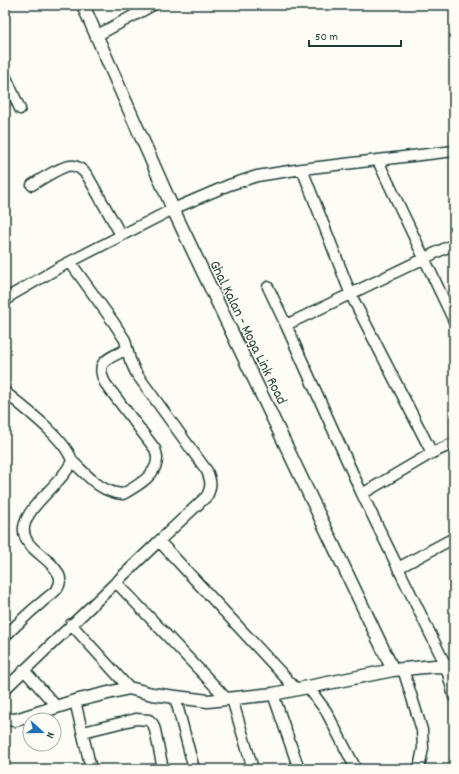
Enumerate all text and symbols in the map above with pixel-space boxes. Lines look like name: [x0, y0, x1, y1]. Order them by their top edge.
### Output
scale bar: [309, 22, 401, 48]
text: 50 m: [315, 29, 338, 46]
street label: Ghal Kalan - Moga Link Road: [203, 257, 292, 409]
north arrow: [22, 712, 62, 752]
text: N: [41, 729, 58, 741]

